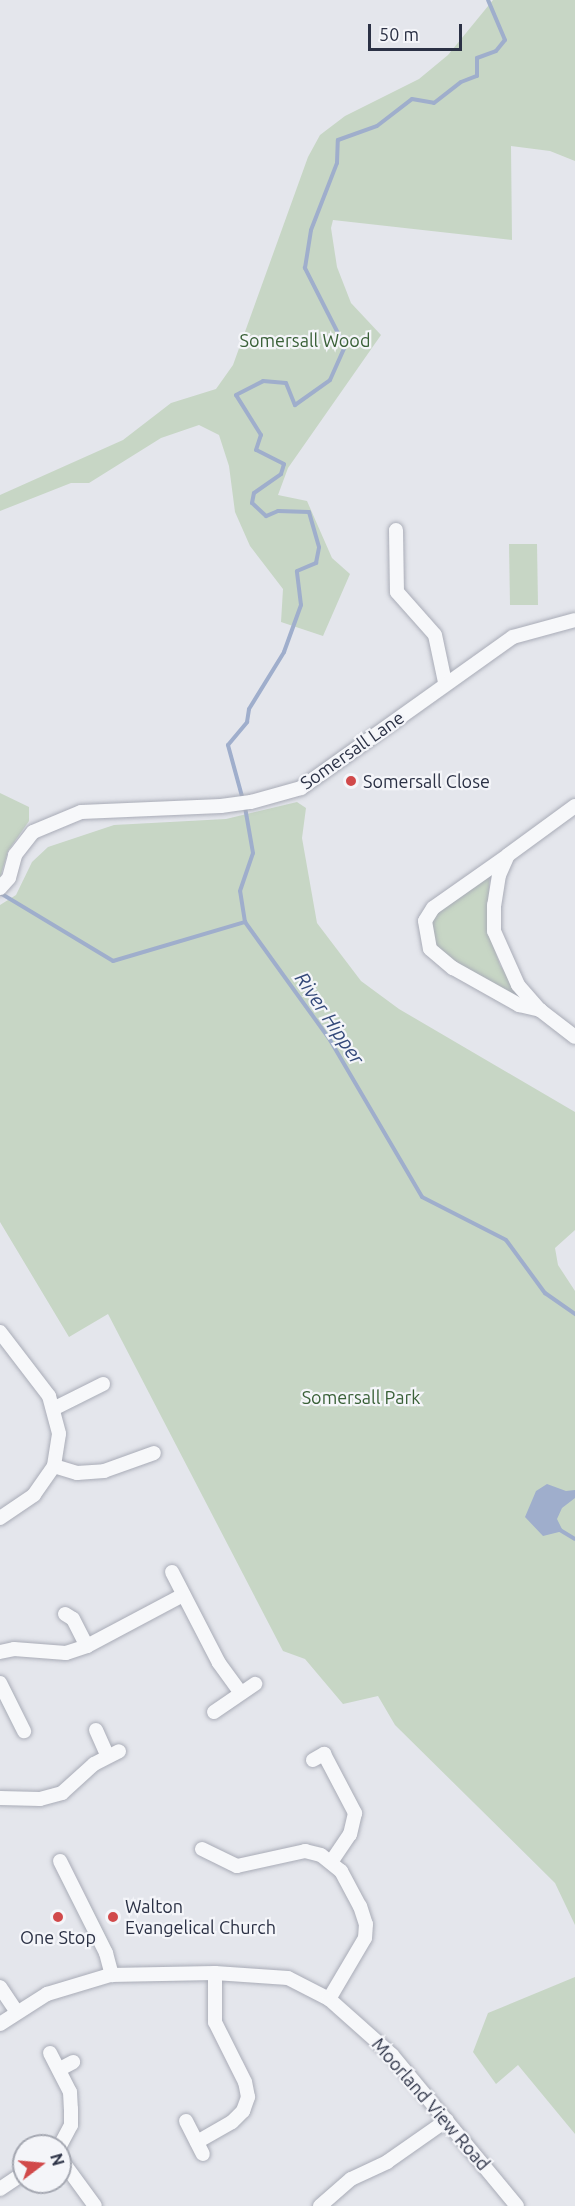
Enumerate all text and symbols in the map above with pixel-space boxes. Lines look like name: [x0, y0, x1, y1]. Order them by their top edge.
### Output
scale bar: [371, 12, 466, 50]
text: 50 m: [379, 24, 419, 44]
park label: Somersall Wood: [240, 329, 370, 351]
street label: Somersall Lane: [296, 706, 408, 794]
place label: Somersall Close: [363, 770, 490, 792]
marker: Somersall Close: [344, 774, 358, 788]
water label: River Hipper: [290, 967, 370, 1069]
park label: Somersall Park: [302, 1386, 420, 1408]
place label: Walton Evangelical Church: [125, 1896, 276, 1938]
marker: One Stop: [51, 1910, 65, 1924]
marker: Walton Evangelical Church: [106, 1910, 120, 1924]
place label: One Stop: [20, 1926, 96, 1948]
street label: Moorland View Road: [368, 2033, 494, 2175]
north arrow: [12, 2134, 72, 2194]
text: N: [47, 2151, 68, 2168]

